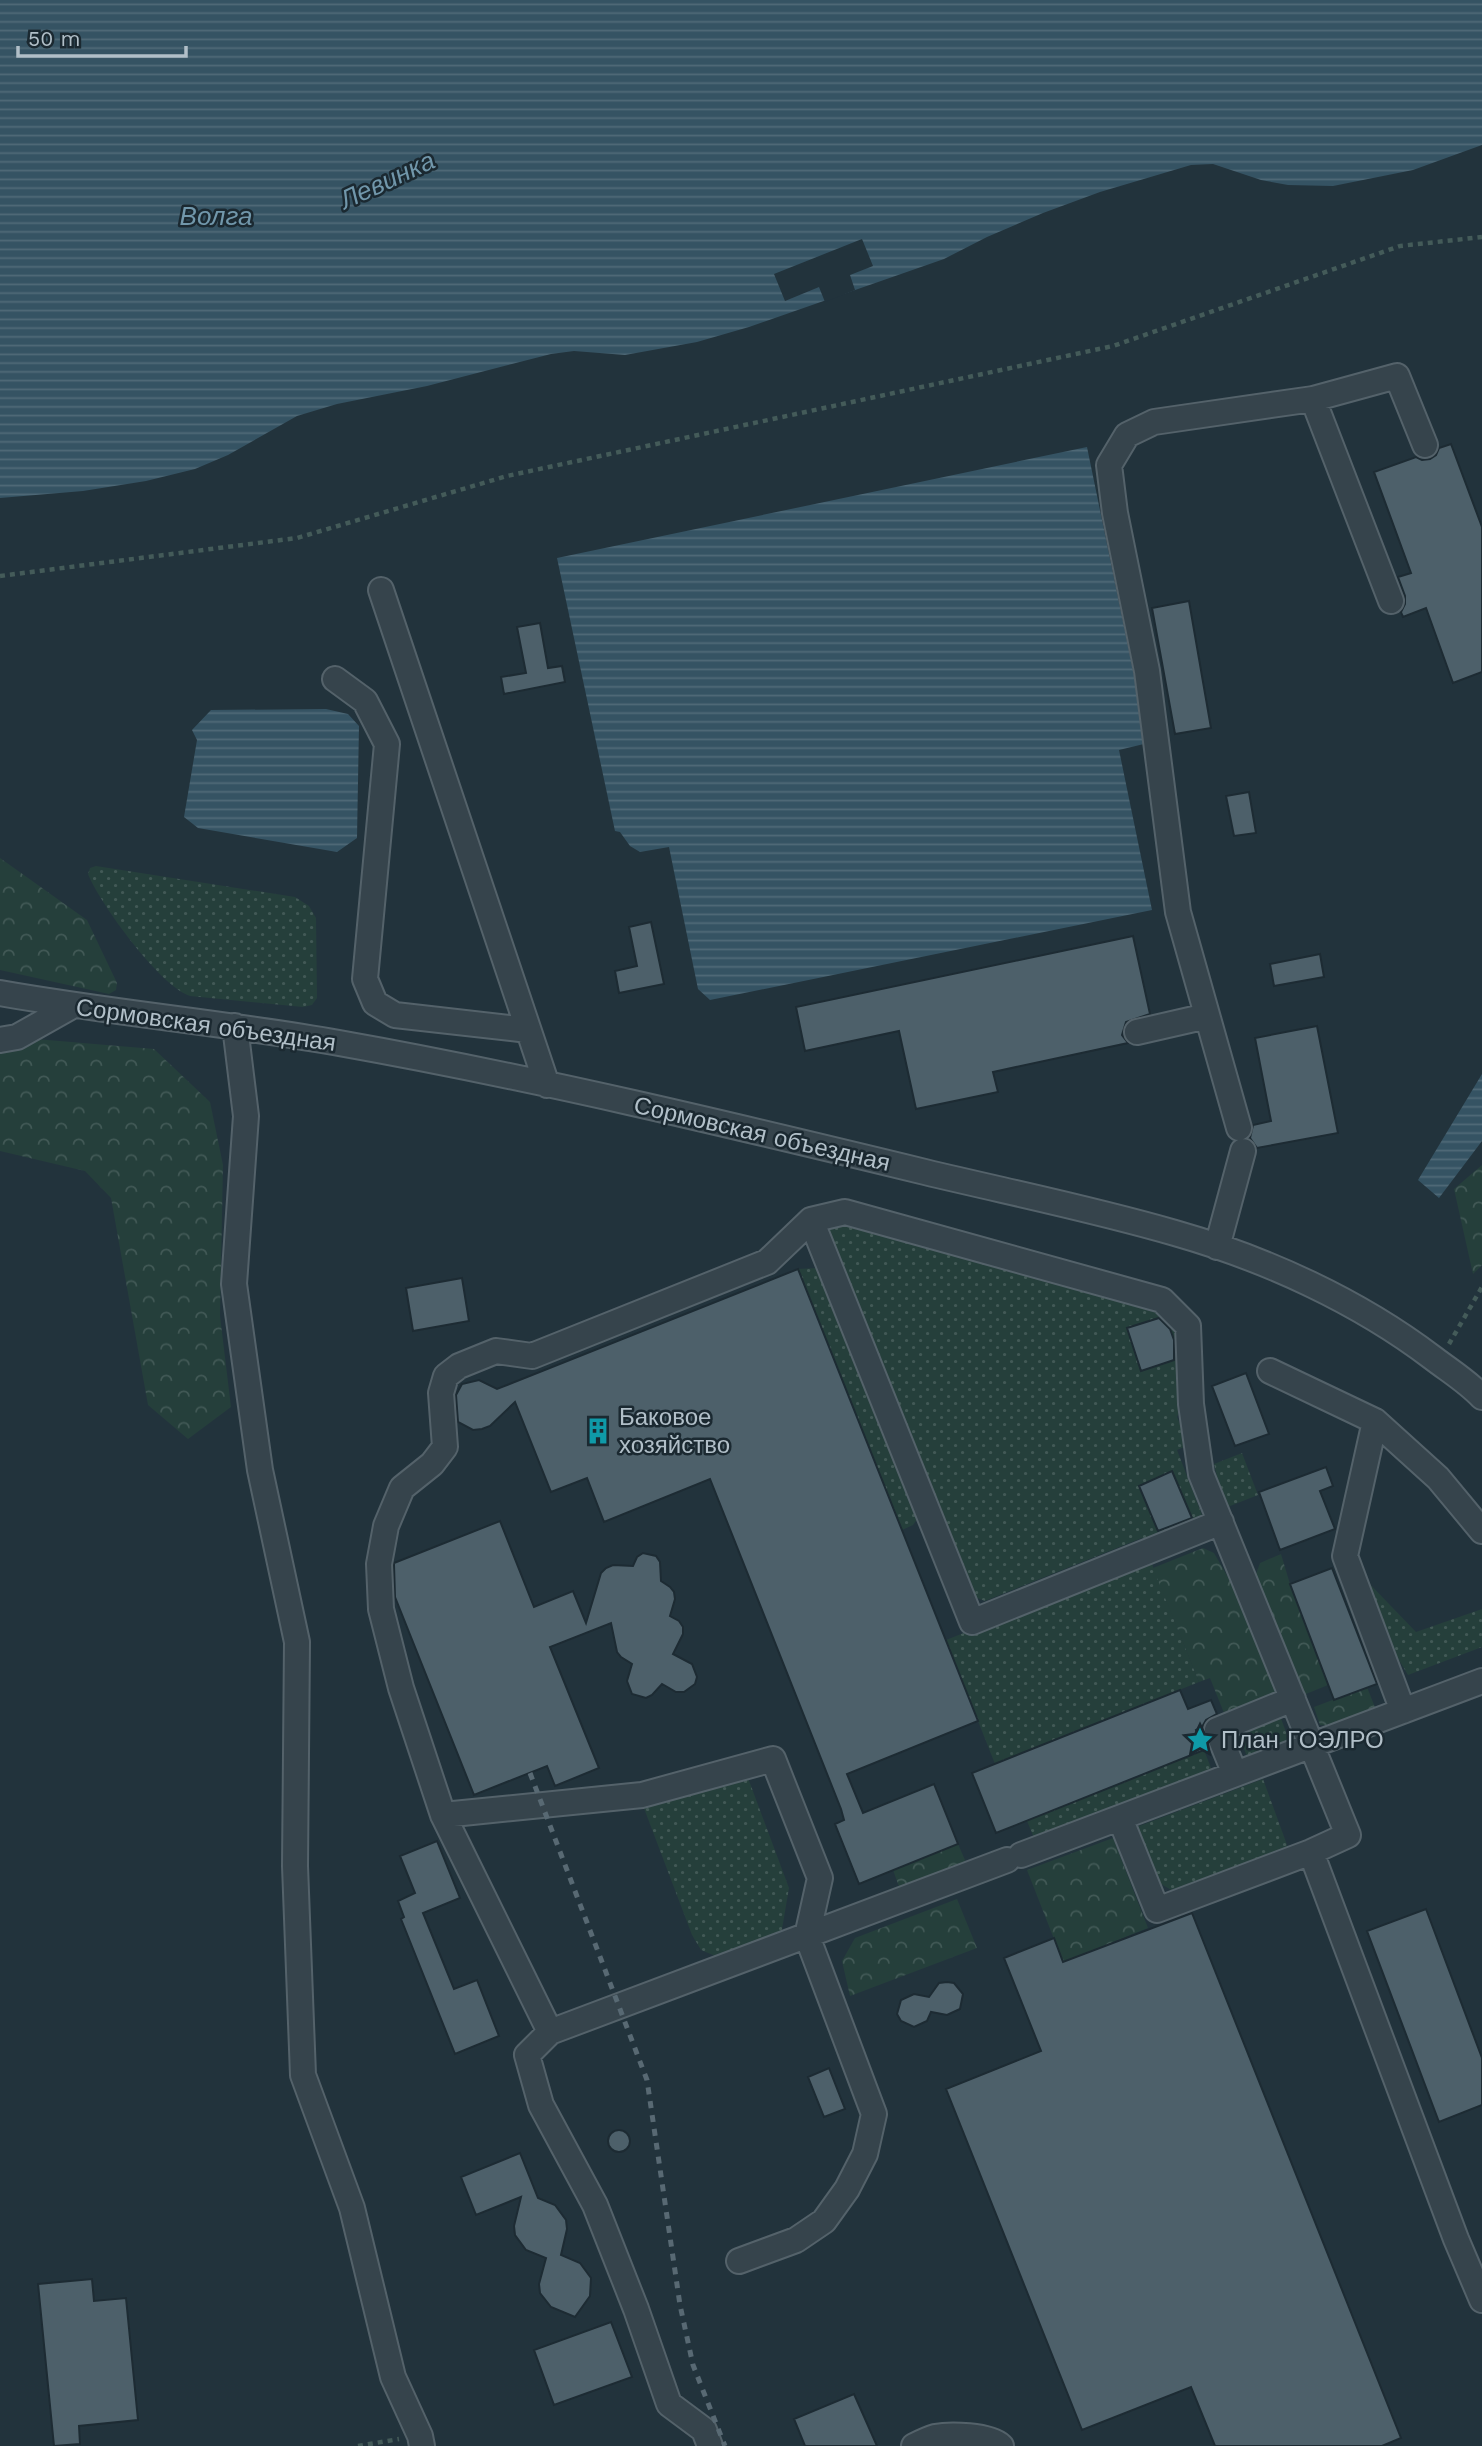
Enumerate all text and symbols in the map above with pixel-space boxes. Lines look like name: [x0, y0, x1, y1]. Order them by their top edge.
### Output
scale bar: [18, 14, 186, 58]
text: 50 m: [28, 26, 80, 51]
water label: Левинка: [333, 145, 439, 216]
water label: Волга: [180, 201, 252, 231]
street label: Сормовская объездная: [74, 993, 338, 1057]
street label: Сормовская объездная: [631, 1091, 893, 1177]
place label: Баковое хозяйство: [619, 1403, 730, 1459]
building icon: Баковое хозяйство: [583, 1416, 613, 1446]
place icon: План ГОЭЛРО: [1185, 1725, 1215, 1755]
place label: План ГОЭЛРО: [1221, 1726, 1384, 1754]

